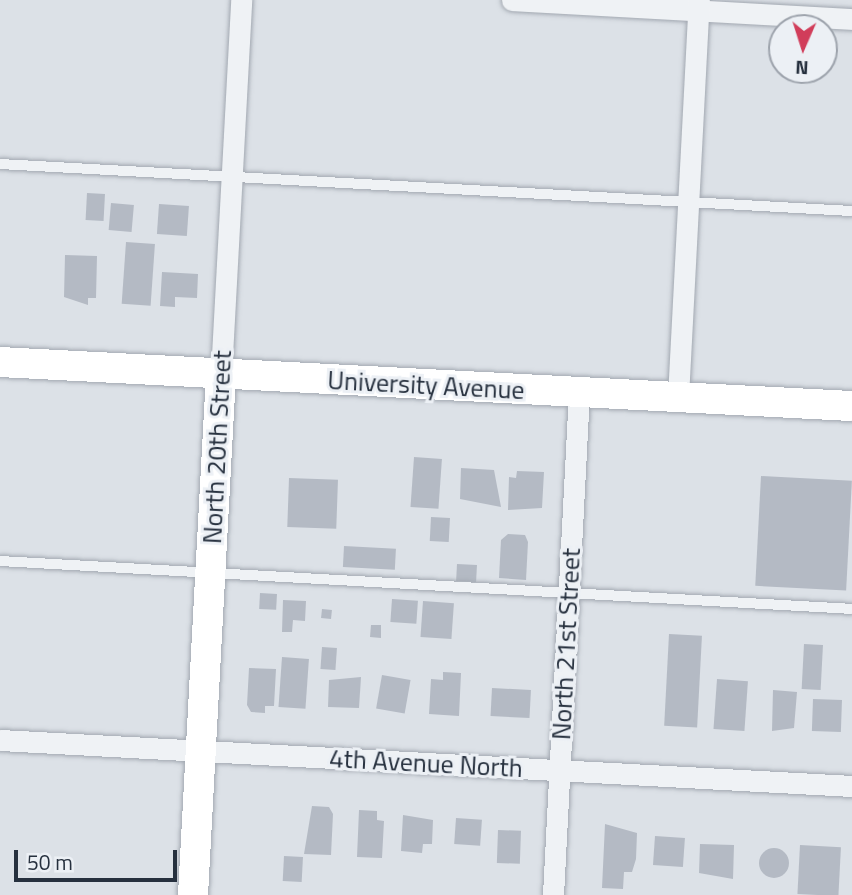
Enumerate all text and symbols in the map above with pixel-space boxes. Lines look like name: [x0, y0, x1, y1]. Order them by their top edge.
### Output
north arrow: [768, 14, 838, 84]
text: N: [795, 54, 809, 83]
street label: North 20th Street: [196, 349, 238, 545]
street label: University Avenue: [327, 364, 525, 406]
street label: North 21st Street: [545, 547, 587, 741]
street label: 4th Avenue North: [328, 742, 524, 784]
scale bar: [18, 836, 180, 880]
text: 50 m: [27, 846, 73, 878]

